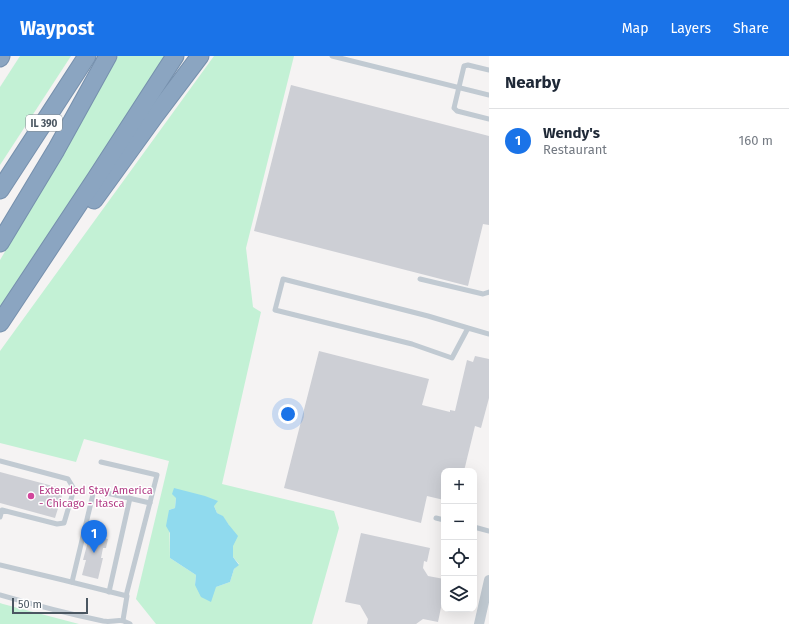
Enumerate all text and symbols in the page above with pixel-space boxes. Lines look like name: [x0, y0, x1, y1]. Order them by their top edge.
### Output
text: Waypost: [20, 17, 94, 40]
text: Map: [622, 20, 648, 37]
text: Layers: [670, 20, 711, 37]
text: Share: [733, 20, 769, 37]
text: Nearby: [505, 72, 560, 93]
road number: IL 390: [26, 115, 62, 131]
text: Wendy's: [543, 124, 600, 142]
text: 1: [515, 133, 521, 148]
text: 160 m: [739, 133, 773, 148]
text: Restaurant: [543, 142, 607, 157]
your location: [278, 404, 298, 424]
map controls: [441, 468, 477, 612]
button: +: [441, 468, 477, 504]
place label: Extended Stay America - Chicago - Itasca: [39, 484, 153, 510]
marker: Extended Stay America - Chicago - Itasca: [26, 491, 36, 501]
button: −: [441, 504, 477, 540]
pin: 1: [81, 520, 107, 553]
button: locate: [441, 540, 477, 576]
button: layers: [441, 576, 477, 612]
scale bar: [12, 596, 88, 615]
text: 50 m: [18, 598, 42, 611]

